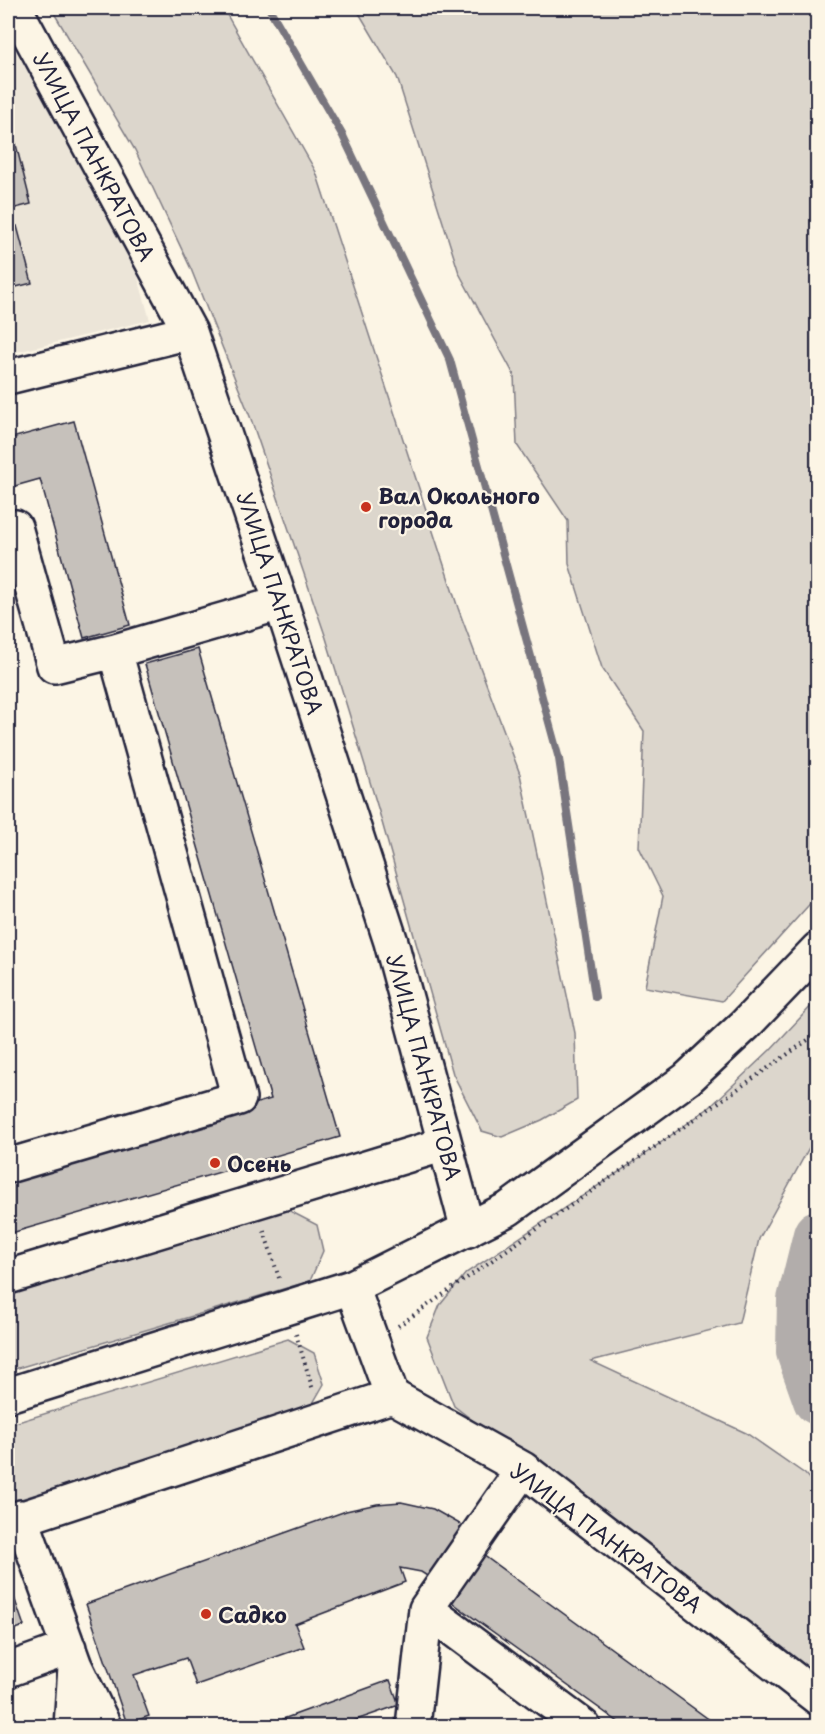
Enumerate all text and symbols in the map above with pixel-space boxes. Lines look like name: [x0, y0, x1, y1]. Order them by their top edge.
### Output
street label: УЛИЦА ПАНКРАТОВА: [26, 46, 164, 266]
place label: Вал Окольного города: [378, 479, 540, 535]
street label: УЛИЦА ПАНКРАТОВА: [230, 488, 332, 718]
marker: Вал Окольного города: [359, 500, 373, 514]
street label: УЛИЦА ПАНКРАТОВА: [379, 951, 471, 1183]
place label: Осень: [227, 1147, 291, 1179]
marker: Осень: [208, 1156, 222, 1170]
street label: УЛИЦА ПАНКРАТОВА: [505, 1454, 709, 1620]
place label: Садко: [218, 1598, 287, 1630]
marker: Садко: [199, 1607, 213, 1621]

